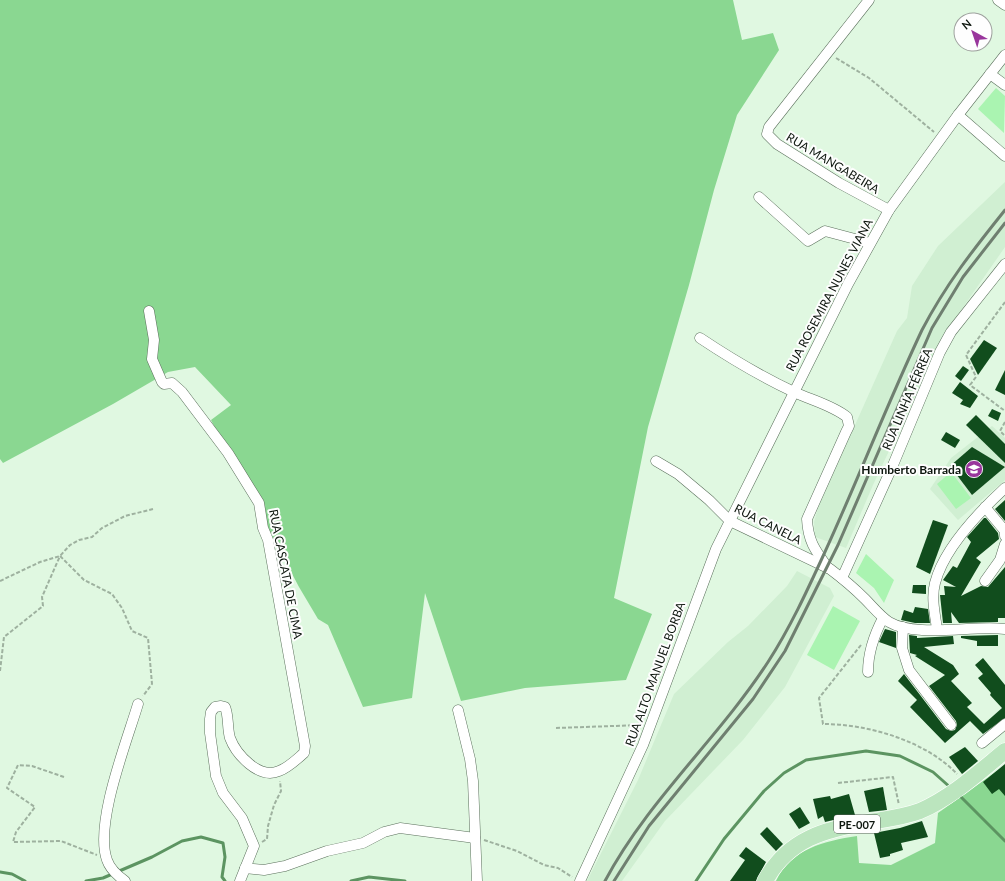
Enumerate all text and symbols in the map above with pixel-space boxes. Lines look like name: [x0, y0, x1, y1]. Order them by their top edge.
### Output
north arrow: [953, 12, 993, 52]
text: N: [959, 16, 974, 32]
street label: RUA MANGABEIRA: [784, 129, 883, 197]
street label: RUA ROSEMIRA NUNES VIANA: [782, 216, 876, 374]
street label: RUA LINHA FÉRREA: [879, 345, 936, 452]
school or university icon: Humberto Barrada: [964, 459, 984, 479]
place label: Humberto Barrada: [861, 462, 961, 477]
street label: RUA CANELA: [732, 501, 805, 548]
street label: RUA CASCATA DE CIMA: [266, 508, 306, 641]
street label: RUA ALTO MANUEL BORBA: [622, 599, 688, 748]
road number: PE-007: [834, 815, 880, 833]

